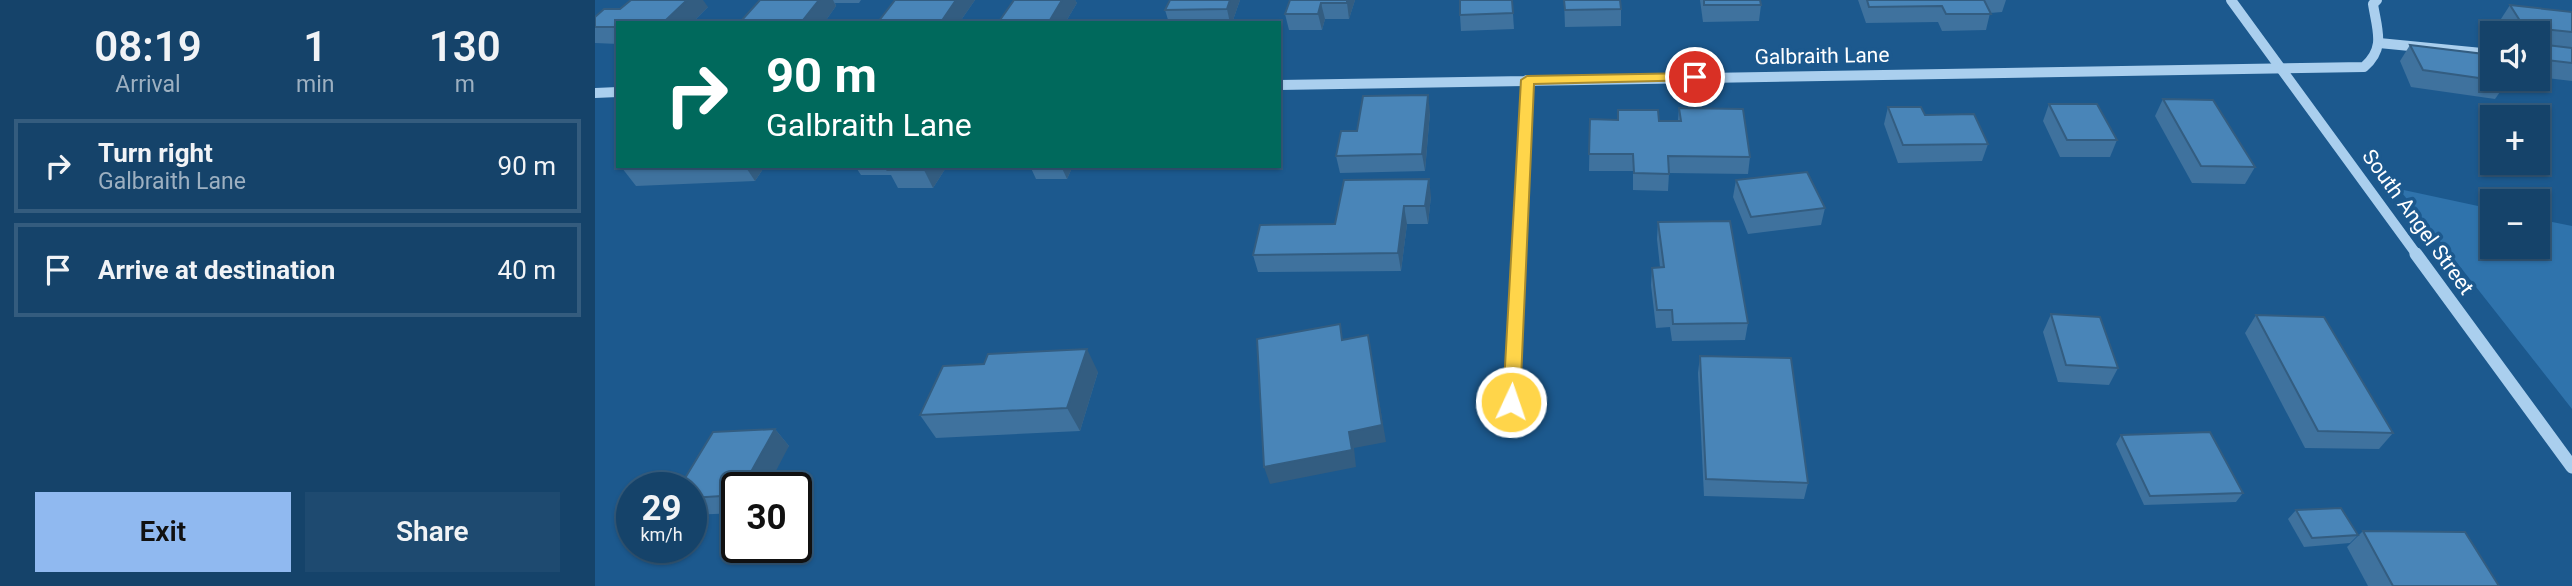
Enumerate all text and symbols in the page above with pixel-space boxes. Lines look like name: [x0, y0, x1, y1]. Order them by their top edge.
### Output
map controls: [2480, 21, 2550, 259]
button: sound: [2480, 21, 2550, 91]
text: 08:19: [94, 22, 202, 71]
text: 1: [303, 22, 327, 71]
text: 130: [429, 22, 501, 71]
street label: Galbraith Lane: [1754, 43, 1890, 69]
text: 90 m: [766, 47, 877, 104]
pin: [1665, 47, 1725, 107]
icon: right: [651, 49, 742, 140]
icon: arrive: [1676, 58, 1714, 96]
text: Arrival: [115, 71, 181, 98]
text: min: [296, 71, 334, 98]
text: m: [455, 71, 475, 98]
button: +: [2480, 105, 2550, 175]
text: Galbraith Lane: [766, 106, 972, 144]
text: Turn right: [98, 138, 213, 168]
street label: South Angel Street: [2357, 145, 2479, 299]
icon: right: [39, 147, 77, 185]
text: 90 m: [498, 151, 556, 181]
text: Galbraith Lane: [98, 168, 246, 195]
button: −: [2480, 189, 2550, 259]
icon: arrive: [39, 251, 77, 289]
text: Arrive at destination: [98, 255, 335, 285]
text: 40 m: [498, 255, 556, 285]
position arrow: [1474, 365, 1548, 439]
speed limit sign: 30: [721, 472, 812, 563]
text: 29: [641, 488, 682, 529]
button: Exit: [35, 492, 291, 572]
button: Share: [305, 492, 560, 572]
text: km/h: [640, 524, 683, 545]

